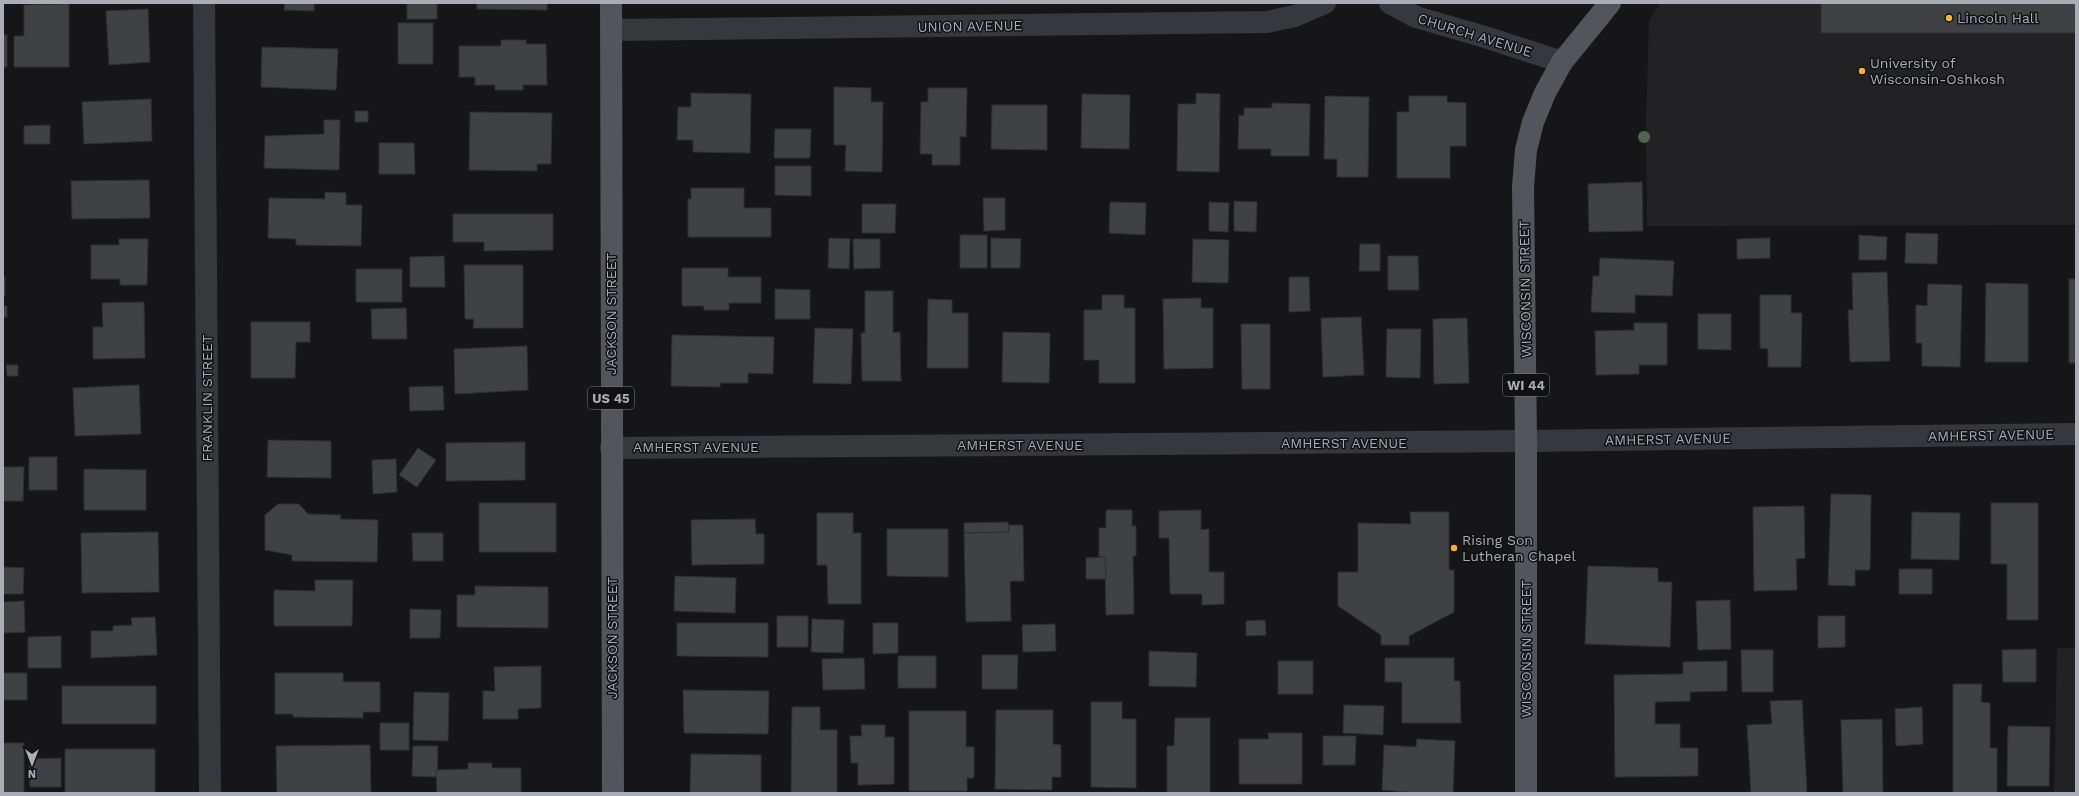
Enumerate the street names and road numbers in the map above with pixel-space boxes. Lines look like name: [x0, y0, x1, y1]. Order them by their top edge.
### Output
street label: CHURCH AVENUE: [1416, 10, 1534, 60]
street label: UNION AVENUE: [917, 17, 1023, 35]
street label: WISCONSIN STREET: [1516, 219, 1534, 358]
street label: JACKSON STREET: [603, 252, 619, 375]
street label: FRANKLIN STREET: [199, 334, 215, 461]
road number: WI 44: [1503, 374, 1549, 396]
road number: US 45: [588, 387, 634, 409]
street label: AMHERST AVENUE: [1928, 426, 2054, 444]
street label: AMHERST AVENUE: [1605, 430, 1731, 448]
street label: AMHERST AVENUE: [1281, 435, 1407, 451]
street label: AMHERST AVENUE: [957, 437, 1083, 453]
street label: AMHERST AVENUE: [633, 439, 759, 455]
street label: JACKSON STREET: [604, 576, 620, 699]
street label: WISCONSIN STREET: [1518, 580, 1534, 718]

